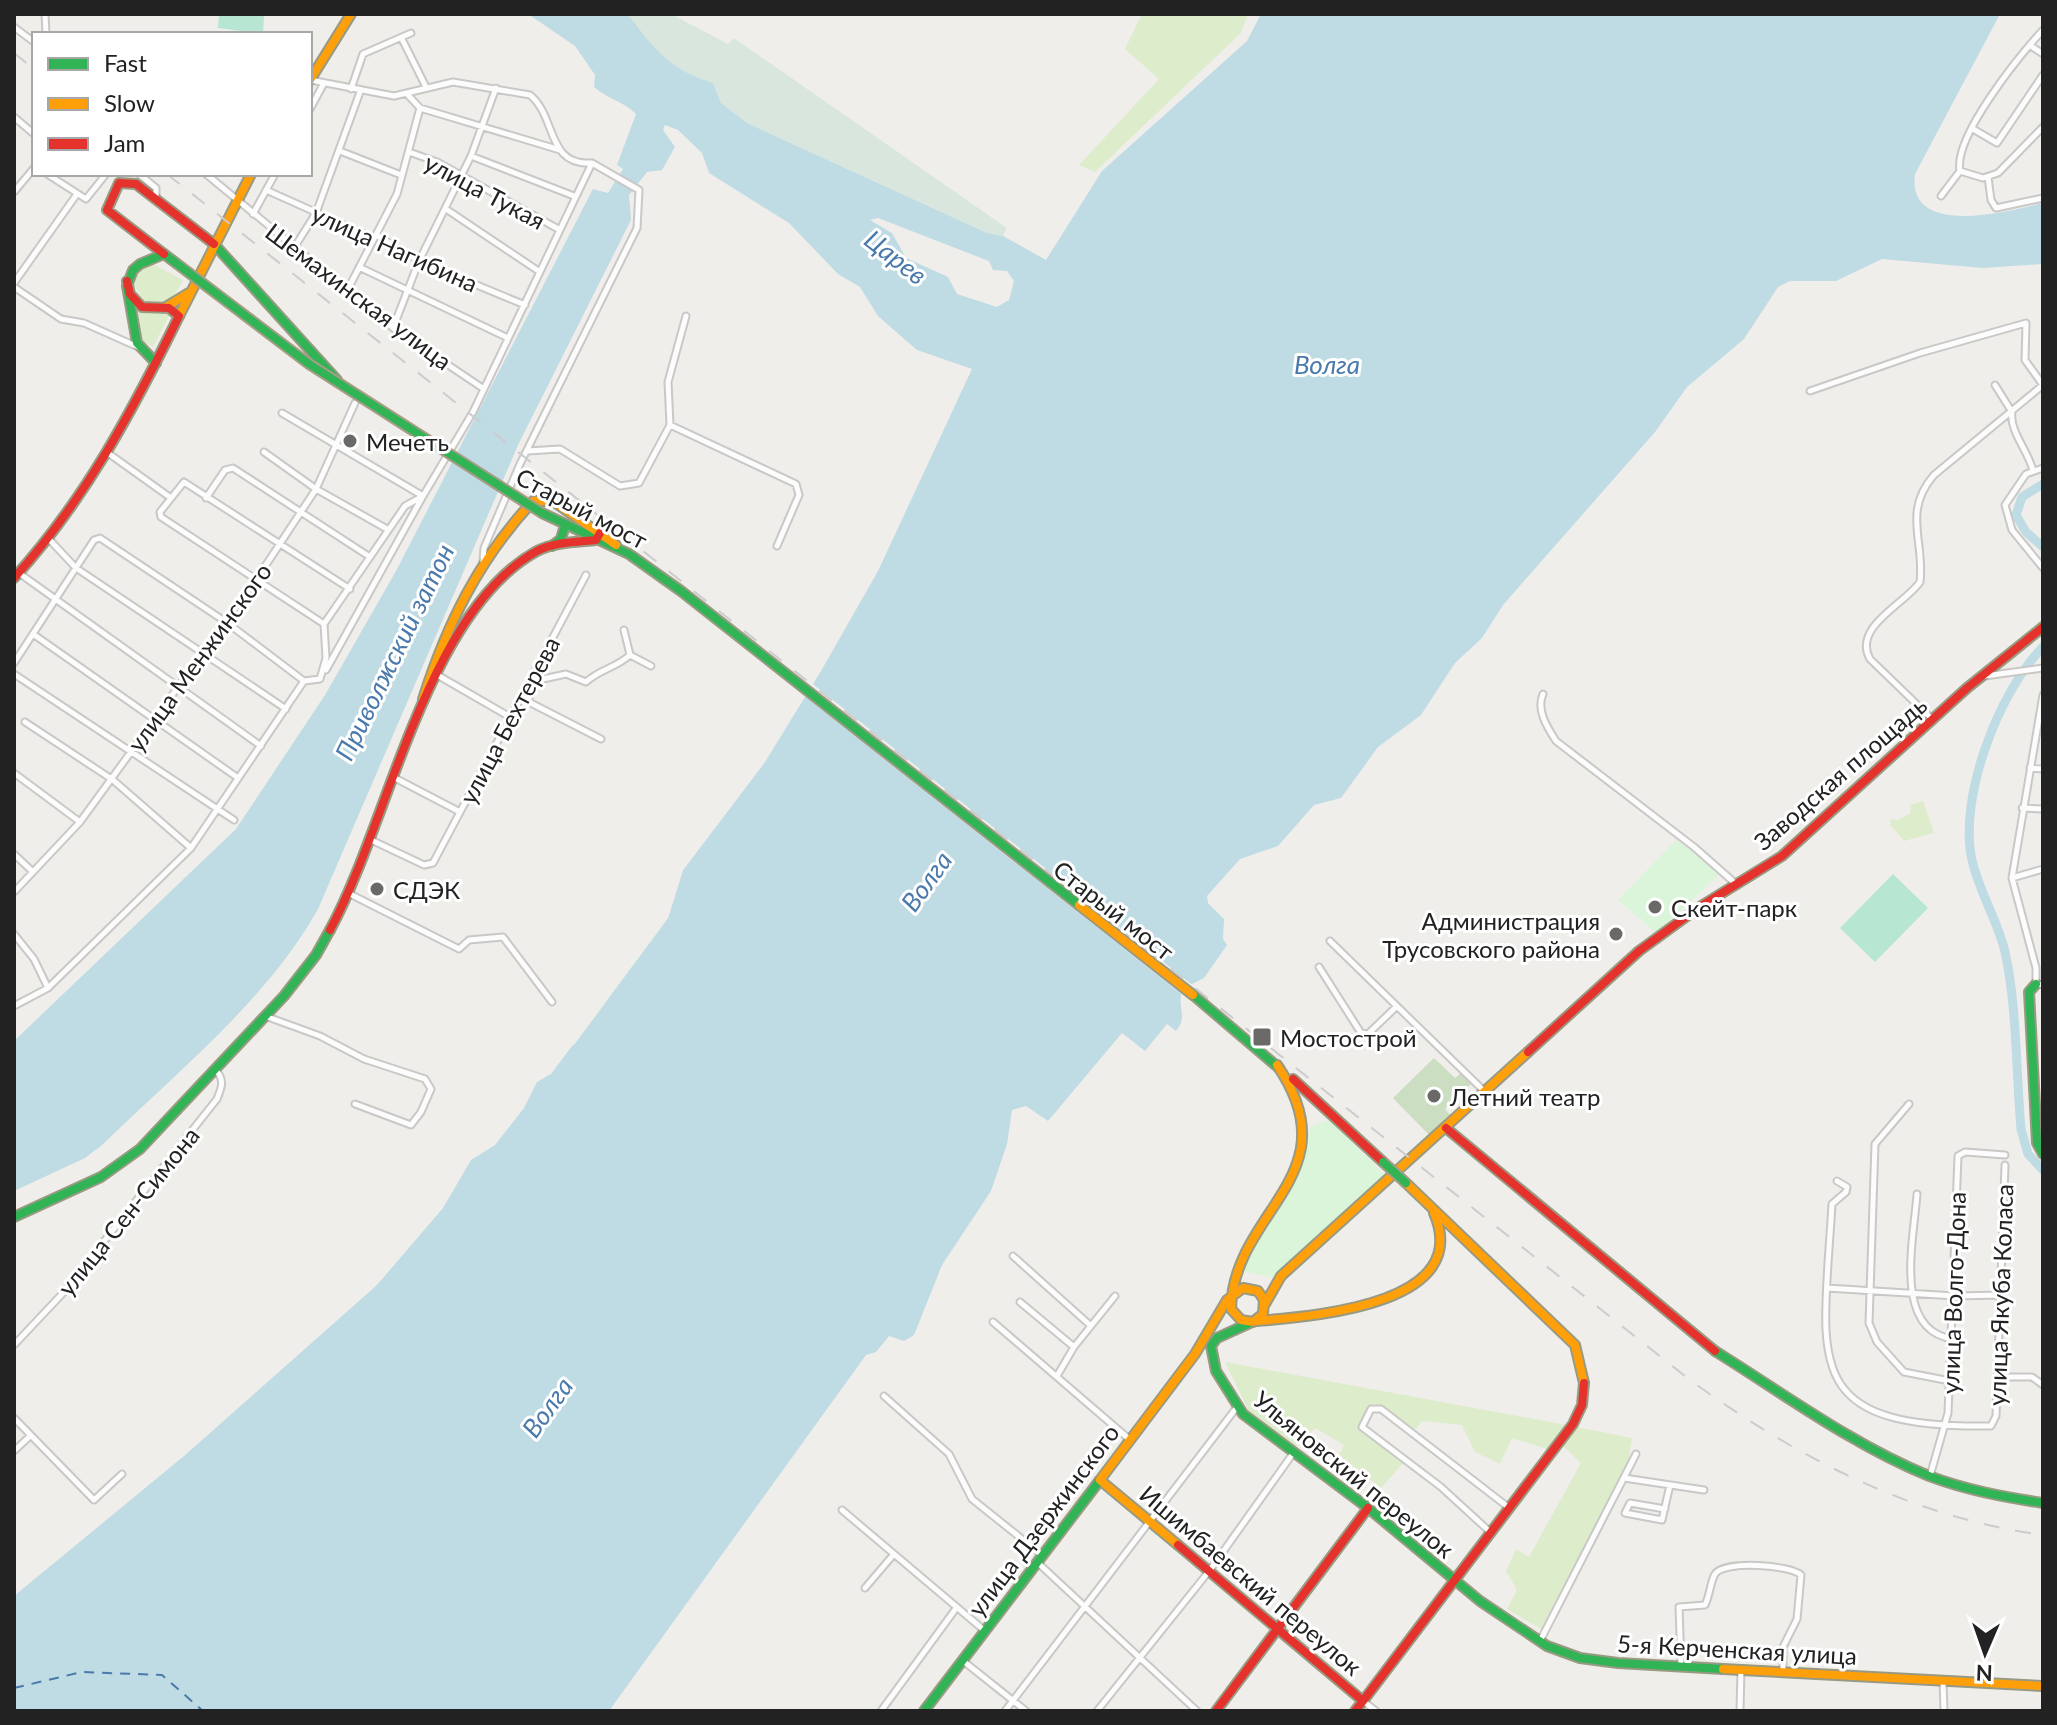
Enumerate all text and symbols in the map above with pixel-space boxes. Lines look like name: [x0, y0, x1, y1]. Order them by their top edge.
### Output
legend: [32, 32, 312, 176]
text: Fast: [104, 48, 147, 77]
text: Slow: [104, 88, 155, 117]
text: Jam: [104, 128, 145, 157]
street label: улица Тукая: [420, 147, 550, 235]
street label: улица Нагибина: [308, 198, 482, 298]
street label: Шемахинская улица: [260, 217, 458, 375]
water label: Царев: [859, 223, 933, 291]
water label: Волга: [1294, 348, 1360, 380]
place label: Мечеть: [366, 427, 449, 456]
marker: Мечеть: [341, 432, 359, 450]
street label: Старый мост: [511, 461, 653, 555]
water label: Приволжский затон: [328, 539, 460, 765]
street label: улица Менжинского: [121, 557, 277, 757]
street label: улица Бехтерева: [453, 631, 565, 809]
street label: Заводская площадь: [1748, 690, 1932, 856]
water label: Волга: [894, 845, 958, 917]
street label: Старый мост: [1048, 854, 1180, 966]
place label: СДЭК: [393, 875, 460, 904]
marker: СДЭК: [368, 880, 386, 898]
place label: Скейт-парк: [1671, 893, 1798, 922]
marker: Скейт-парк: [1646, 898, 1664, 916]
place label: Администрация Трусовского района: [1382, 906, 1600, 963]
marker: Администрация Трусовского района: [1607, 925, 1625, 943]
place label: Мостострой: [1280, 1023, 1417, 1052]
marker: Мостострой: [1251, 1026, 1273, 1048]
place label: Летний театр: [1449, 1082, 1600, 1111]
marker: Летний театр: [1425, 1087, 1443, 1105]
street label: улица Сен-Симона: [51, 1121, 205, 1301]
street label: улица Якуба Коласа: [1982, 1183, 2018, 1407]
street label: улица Волго-Дона: [1935, 1191, 1971, 1395]
water label: Волга: [515, 1371, 579, 1443]
street label: Ульяновский переулок: [1248, 1384, 1460, 1564]
street label: улица Дзержинского: [961, 1418, 1125, 1622]
street label: Ишимбаевский переулок: [1134, 1479, 1368, 1682]
north arrow: [1945, 1613, 2025, 1693]
street label: 5-я Керченская улица: [1616, 1628, 1858, 1670]
text: N: [1975, 1660, 1993, 1687]

